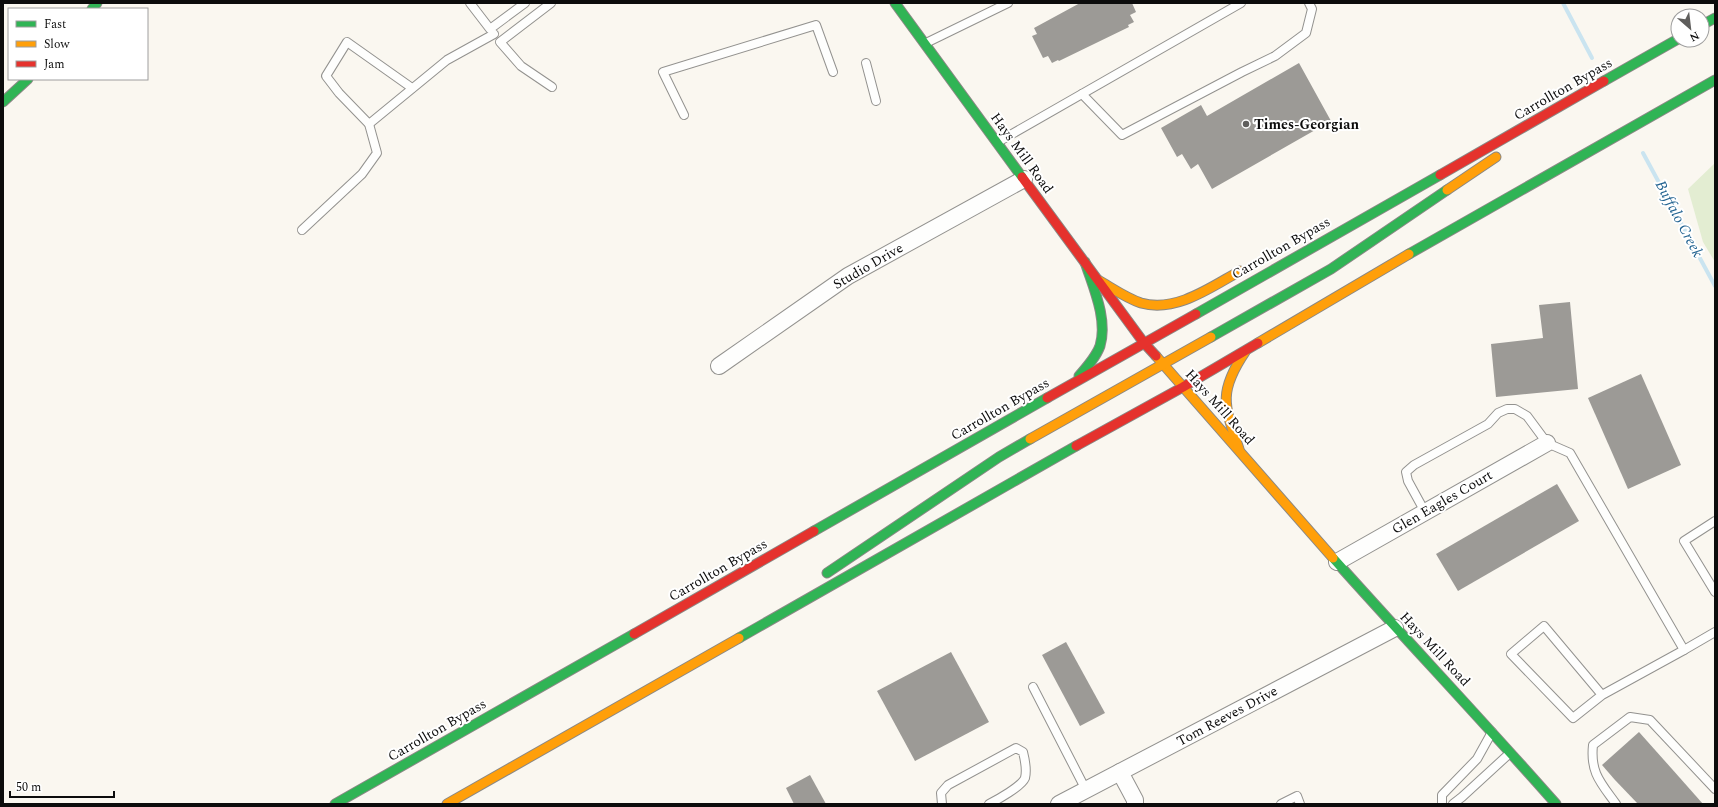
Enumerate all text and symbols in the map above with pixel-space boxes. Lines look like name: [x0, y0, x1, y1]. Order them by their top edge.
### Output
legend: [8, 8, 148, 80]
north arrow: [1670, 8, 1710, 48]
text: Fast: [44, 15, 66, 34]
text: N: [1686, 27, 1702, 46]
text: Slow: [44, 35, 70, 54]
street label: Carrollton Bypass: [1510, 52, 1616, 126]
text: Jam: [44, 55, 65, 74]
street label: Hays Mill Road: [985, 108, 1059, 198]
place label: Times-Georgian: [1254, 114, 1359, 135]
marker: Times-Georgian: [1241, 119, 1251, 129]
water label: Buffalo Creek: [1649, 176, 1709, 262]
street label: Carrollton Bypass: [1228, 211, 1334, 285]
street label: Studio Drive: [829, 237, 907, 295]
street label: Hays Mill Road: [1180, 364, 1260, 450]
street label: Carrollton Bypass: [947, 372, 1053, 446]
street label: Glen Eagles Court: [1388, 465, 1496, 539]
street label: Carrollton Bypass: [665, 533, 771, 607]
street label: Hays Mill Road: [1395, 607, 1475, 691]
street label: Tom Reeves Drive: [1173, 680, 1282, 752]
street label: Carrollton Bypass: [384, 693, 490, 767]
scale bar: [10, 773, 114, 799]
text: 50 m: [16, 778, 41, 797]

